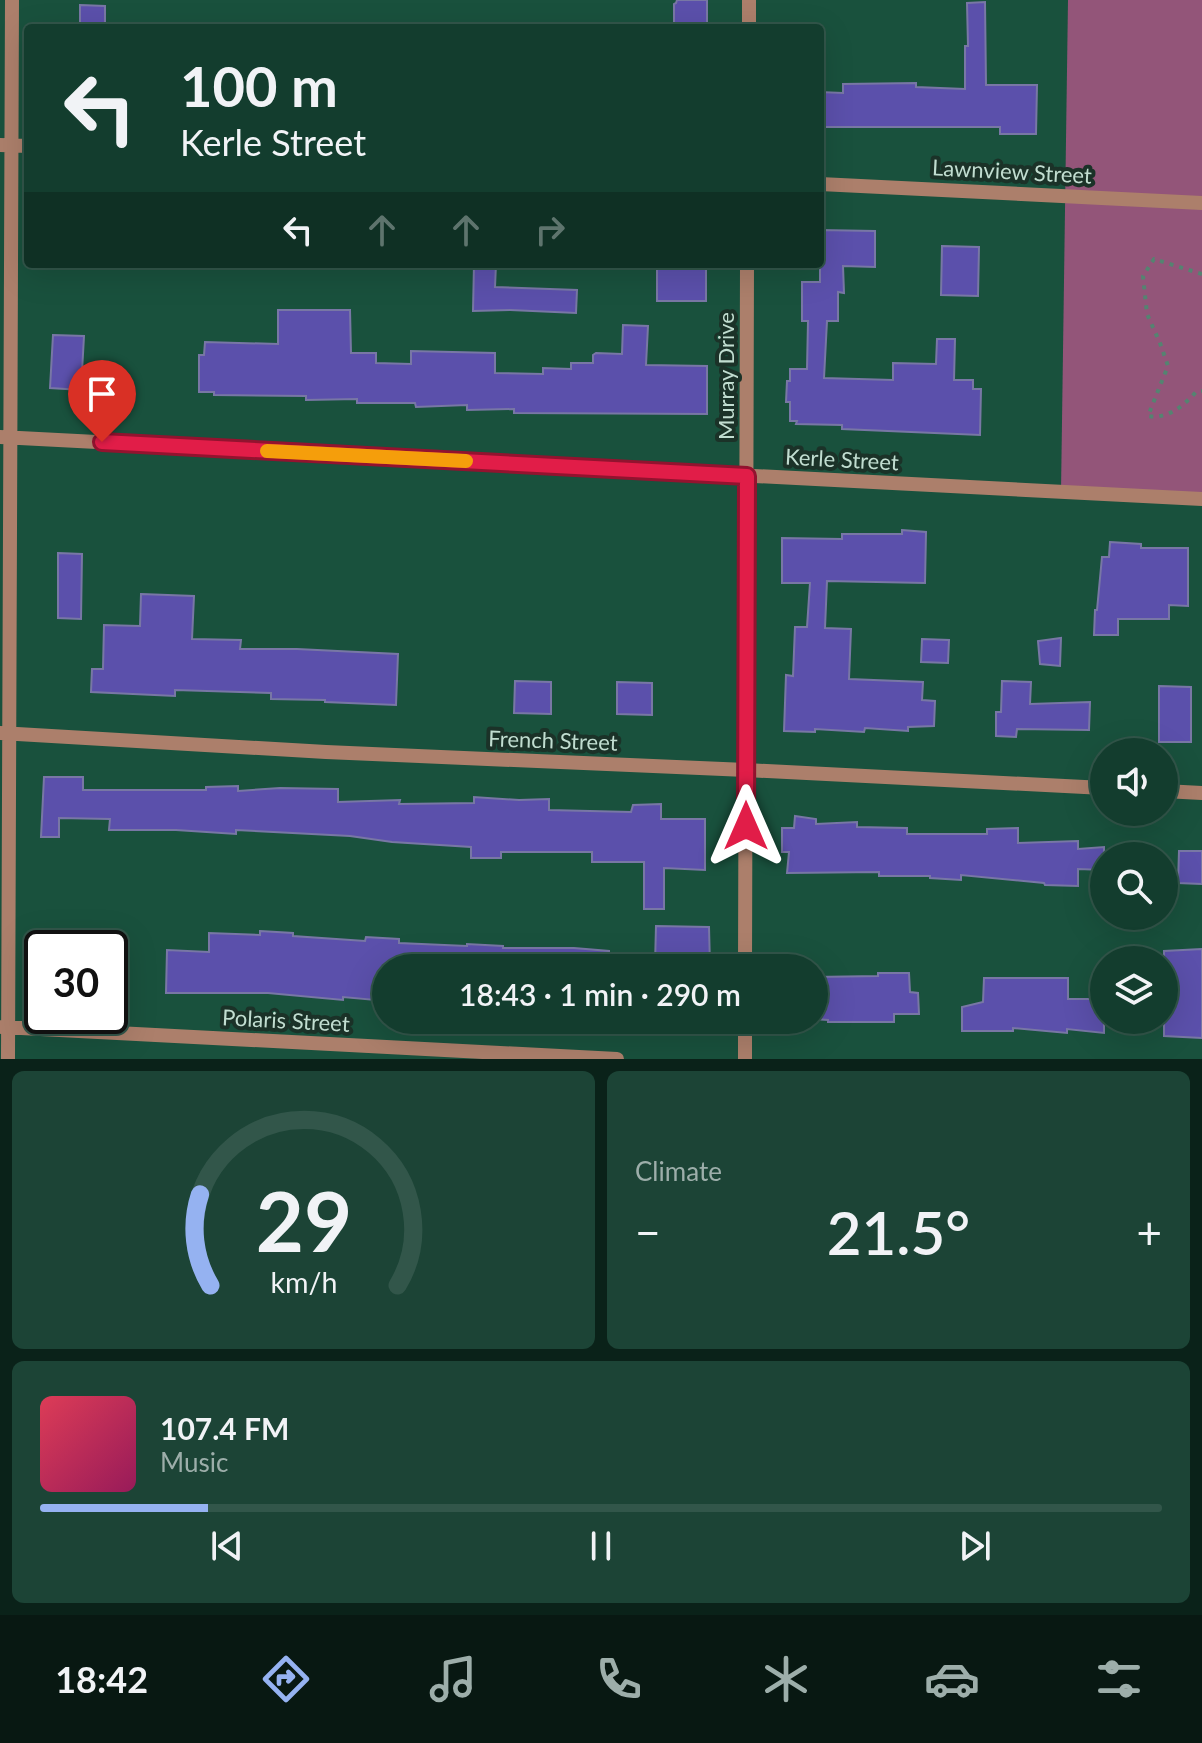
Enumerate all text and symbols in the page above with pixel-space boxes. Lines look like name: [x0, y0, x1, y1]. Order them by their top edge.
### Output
text: 100 m: [180, 52, 338, 119]
icon: left: [48, 56, 152, 160]
text: Kerle Street: [180, 120, 366, 164]
street label: Lawnview Street: [931, 153, 1093, 189]
icon: left: [276, 208, 320, 252]
icon: ahead: [360, 208, 404, 252]
icon: ahead: [444, 208, 488, 252]
icon: right: [528, 208, 572, 252]
street label: Murray Drive: [712, 312, 739, 440]
pin: [68, 360, 136, 442]
icon: arrive: [80, 372, 124, 416]
street label: Kerle Street: [785, 443, 900, 475]
street label: French Street: [488, 724, 618, 756]
map controls: [1090, 738, 1178, 1034]
button: sound: [1090, 738, 1178, 826]
position arrow: [704, 784, 788, 868]
button: search: [1090, 842, 1178, 930]
speed limit sign: 30: [24, 930, 128, 1034]
button: layers: [1090, 946, 1178, 1034]
text: 18:43 · 1 min · 290 m: [459, 976, 741, 1012]
street label: Polaris Street: [222, 1003, 351, 1037]
text: Climate: [635, 1155, 722, 1187]
text: 29: [255, 1170, 352, 1270]
text: 21.5°: [827, 1196, 970, 1268]
text: −: [635, 1206, 661, 1258]
text: +: [1136, 1206, 1162, 1258]
text: km/h: [270, 1265, 337, 1299]
text: 107.4 FM: [160, 1410, 289, 1446]
text: Music: [160, 1446, 228, 1478]
icon: previous: [205, 1524, 249, 1568]
icon: pause: [579, 1524, 623, 1568]
icon: next: [953, 1524, 997, 1568]
icon: directions: [258, 1651, 314, 1707]
icon: music: [425, 1651, 481, 1707]
icon: phone: [591, 1651, 647, 1707]
icon: climate: [758, 1651, 814, 1707]
icon: car: [924, 1651, 980, 1707]
icon: filters: [1091, 1651, 1147, 1707]
text: 18:42: [55, 1657, 148, 1701]

